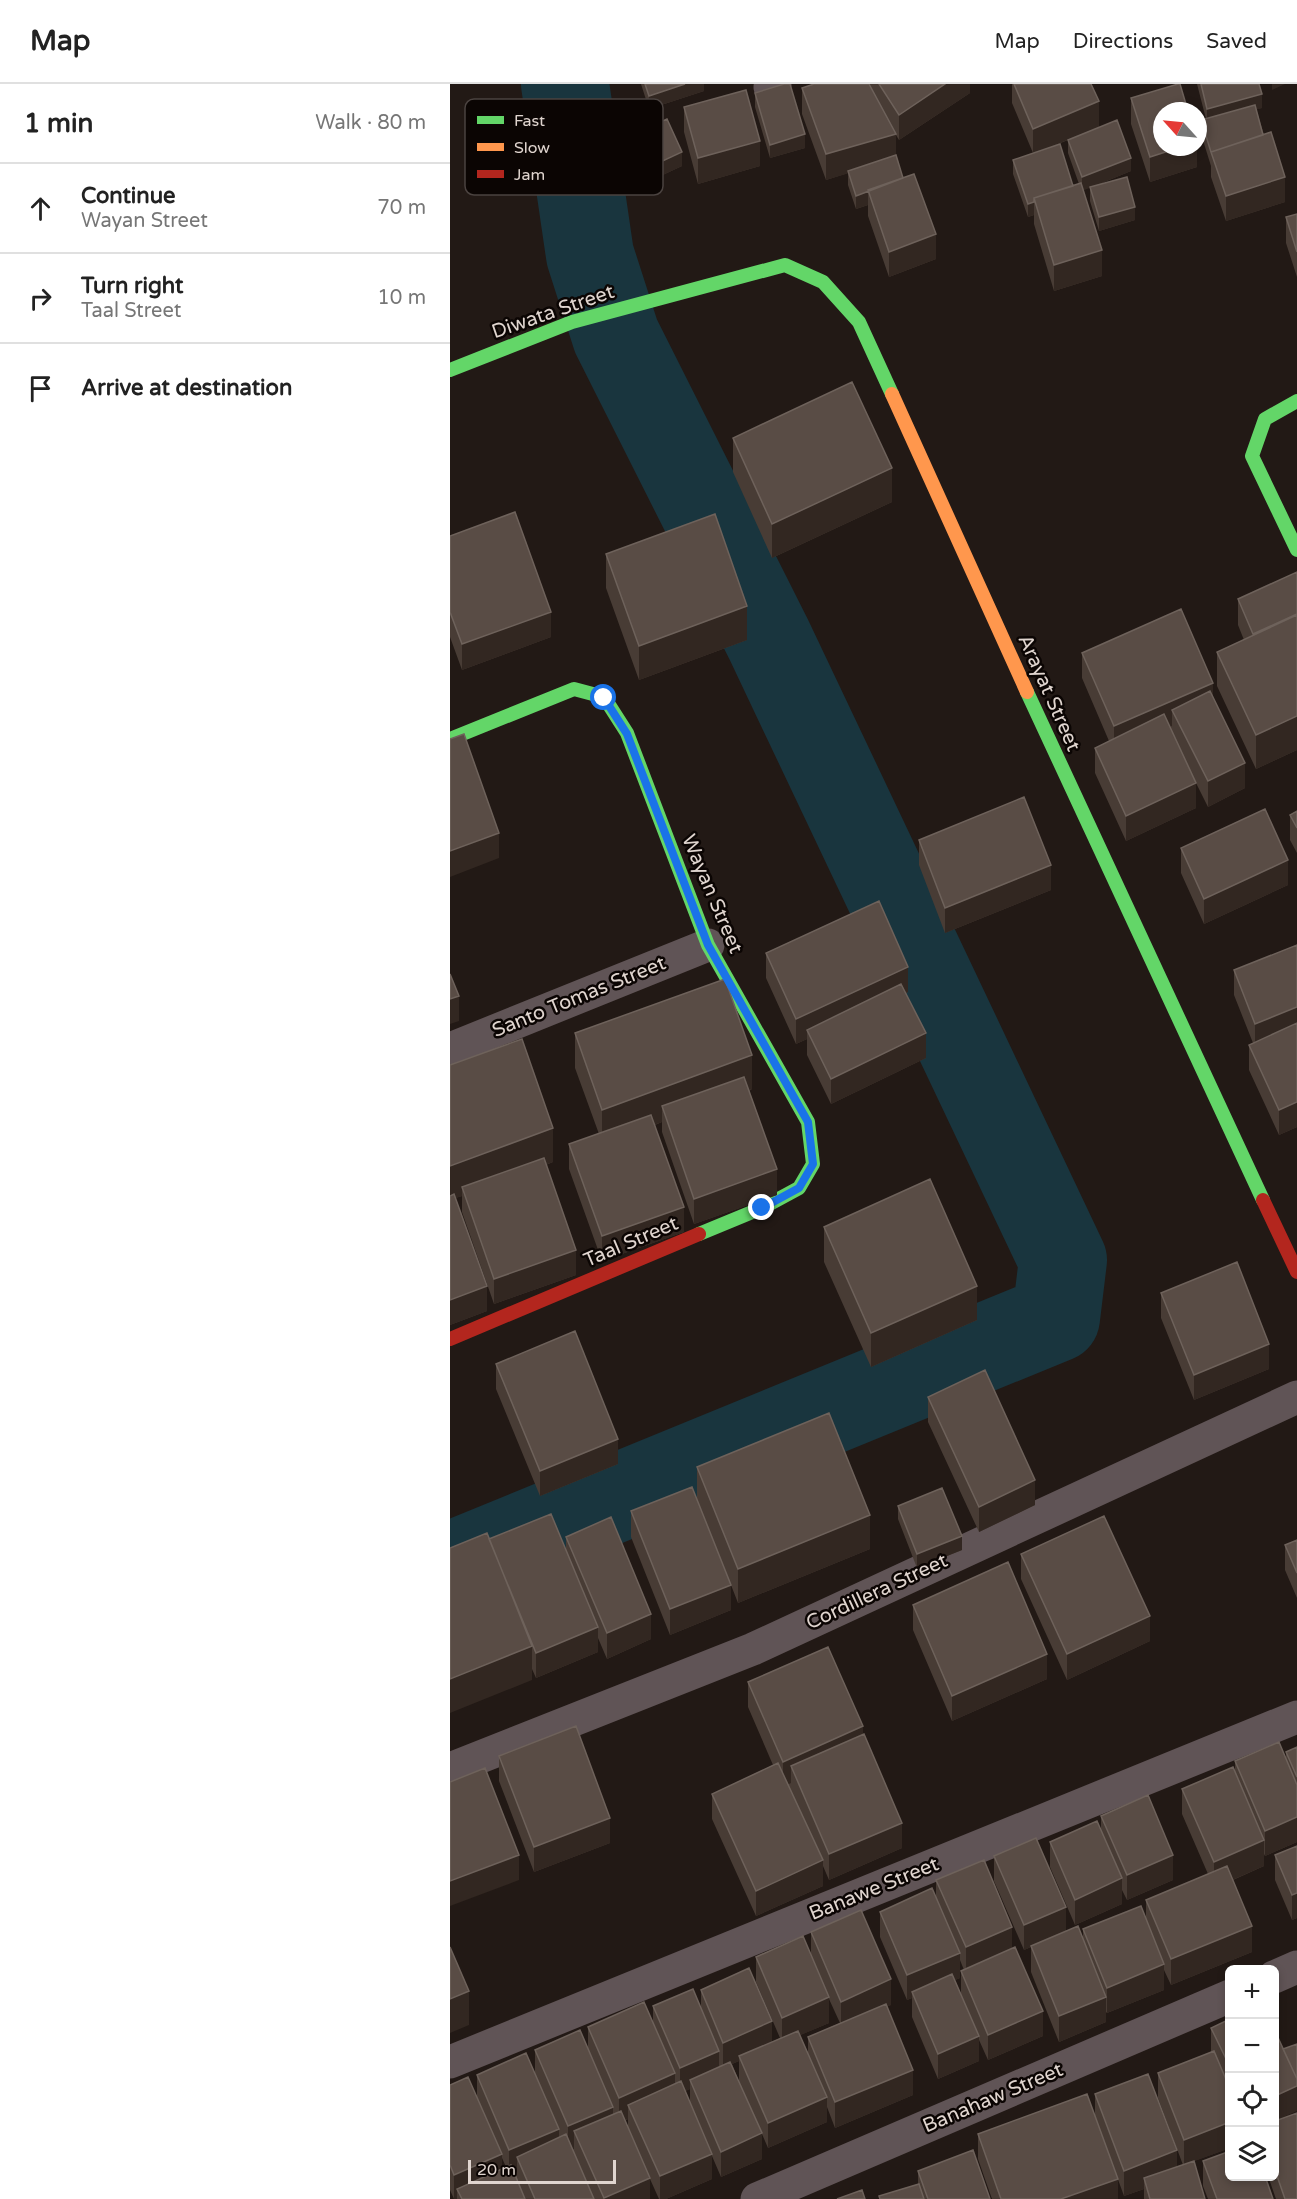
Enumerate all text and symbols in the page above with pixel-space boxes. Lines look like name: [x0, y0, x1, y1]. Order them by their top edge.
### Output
text: Map: [30, 24, 90, 58]
text: Map: [994, 29, 1040, 54]
text: Directions: [1073, 29, 1173, 54]
text: Saved: [1206, 29, 1267, 54]
legend: [465, 99, 663, 195]
north arrow: [1153, 102, 1207, 156]
text: 1 min: [24, 108, 93, 139]
text: Walk · 80 m: [315, 111, 426, 135]
text: Fast: [514, 111, 545, 131]
text: Slow: [514, 138, 550, 158]
text: Jam: [514, 165, 545, 185]
text: Continue: [81, 183, 176, 209]
icon: ahead: [24, 192, 57, 225]
text: 70 m: [377, 196, 426, 220]
text: Wayan Street: [81, 209, 208, 233]
text: Turn right: [81, 273, 183, 299]
street label: Diwata Street: [489, 280, 618, 344]
icon: right: [24, 282, 57, 315]
text: 10 m: [377, 286, 426, 310]
text: Taal Street: [81, 299, 181, 323]
icon: arrive: [24, 372, 57, 405]
text: Arrive at destination: [81, 375, 292, 401]
street label: Arayat Street: [1013, 631, 1086, 755]
route start: [590, 684, 616, 710]
street label: Wayan Street: [676, 831, 748, 957]
street label: Santo Tomas Street: [489, 951, 670, 1043]
route end: [748, 1194, 774, 1220]
street label: Taal Street: [580, 1211, 682, 1273]
street label: Cordillera Street: [802, 1549, 952, 1635]
street label: Banawe Street: [806, 1852, 943, 1926]
map controls: [1225, 1965, 1279, 2181]
button: +: [1225, 1965, 1279, 2019]
button: −: [1225, 2019, 1279, 2073]
street label: Banahaw Street: [919, 2058, 1067, 2138]
button: locate: [1225, 2073, 1279, 2127]
button: layers: [1225, 2127, 1279, 2181]
scale bar: [468, 2157, 616, 2184]
text: 20 m: [477, 2160, 516, 2180]

